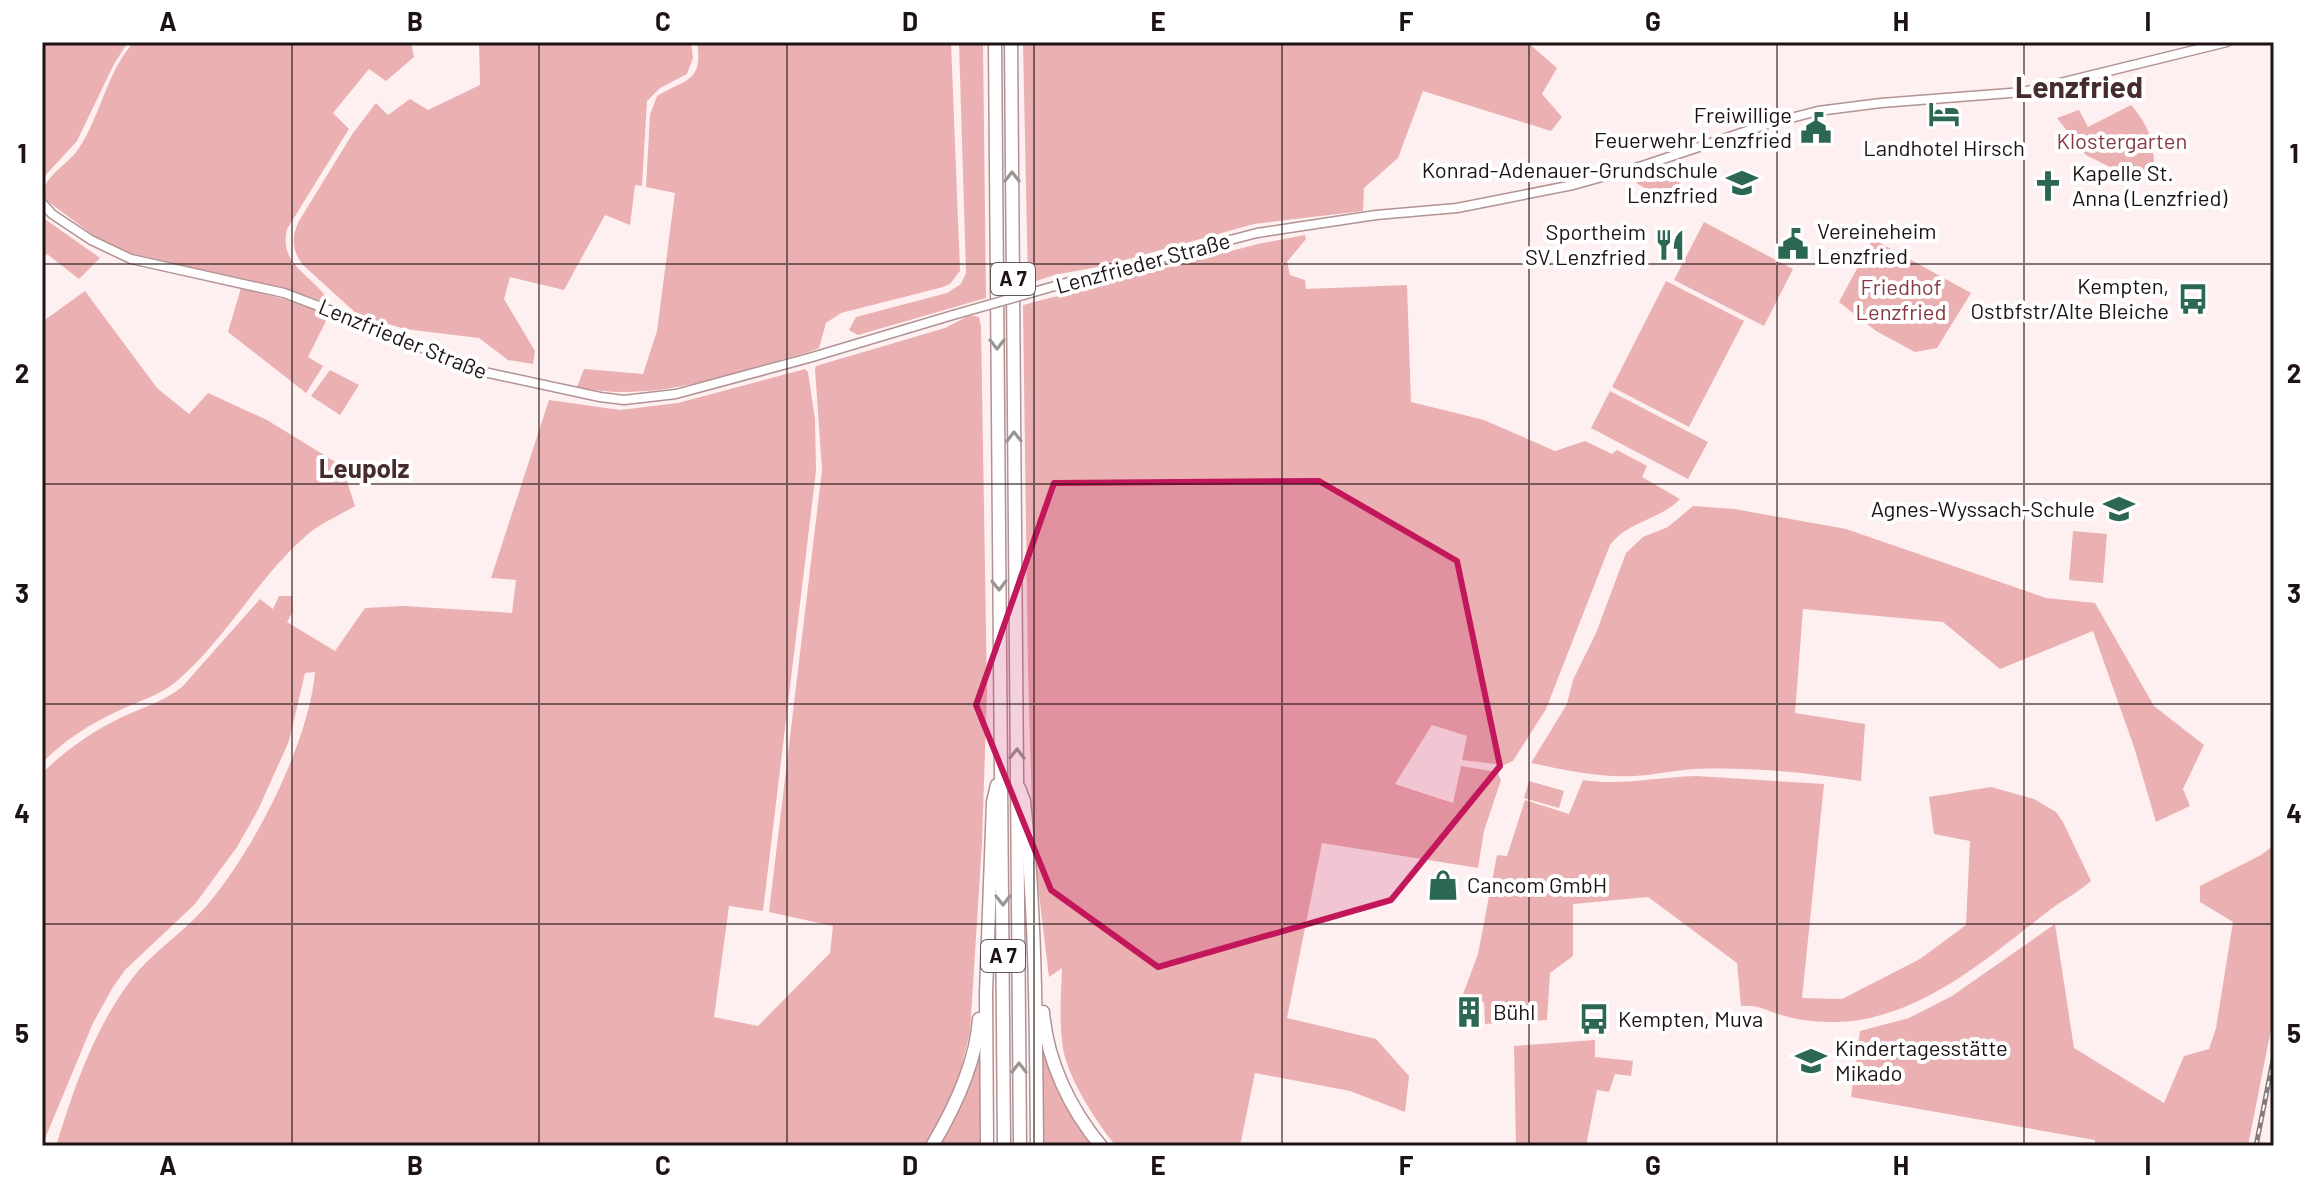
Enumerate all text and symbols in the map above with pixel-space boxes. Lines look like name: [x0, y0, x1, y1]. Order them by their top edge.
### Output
text: A: [159, 5, 177, 36]
text: B: [407, 5, 423, 36]
text: C: [655, 5, 671, 36]
text: D: [902, 5, 918, 36]
text: E: [1150, 5, 1166, 36]
text: F: [1399, 5, 1414, 36]
text: G: [1645, 5, 1661, 36]
text: H: [1893, 5, 1909, 36]
text: I: [2145, 5, 2151, 36]
district label: Lenzfried: [2015, 68, 2143, 104]
hotel icon: Landhotel Hirsch: [1927, 97, 1961, 131]
place label: Freiwillige Feuerwehr Lenzfried: [1594, 101, 1792, 152]
public building icon: Freiwillige Feuerwehr Lenzfried: [1799, 111, 1833, 145]
park label: Klostergarten: [2057, 127, 2187, 153]
place label: Landhotel Hirsch: [1863, 134, 2025, 160]
text: 1: [17, 137, 27, 168]
text: 1: [2289, 137, 2299, 168]
place label: Konrad-Adenauer-Grundschule Lenzfried: [1422, 156, 1718, 207]
place label: Kapelle St. Anna (Lenzfried): [2072, 159, 2228, 210]
school or university icon: Konrad-Adenauer-Grundschule Lenzfried: [1725, 166, 1759, 200]
church icon: Kapelle St. Anna (Lenzfried): [2031, 169, 2065, 203]
one-way arrow: [1003, 170, 1021, 183]
place label: Vereineheim Lenzfried: [1817, 217, 1937, 268]
place label: Sportheim SV Lenzfried: [1525, 218, 1646, 269]
street label: Lenzfrieder Straße: [1053, 226, 1233, 298]
public building icon: Vereineheim Lenzfried: [1776, 227, 1810, 261]
restaurant icon: Sportheim SV Lenzfried: [1653, 228, 1687, 262]
road number: A 7: [991, 263, 1035, 295]
place label: Kempten, Ostbfstr/Alte Bleiche: [1970, 272, 2169, 323]
park label: Friedhof Lenzfried: [1855, 273, 1947, 324]
bus stop icon: Kempten, Ostbfstr/Alte Bleiche: [2176, 282, 2210, 316]
street label: Lenzfrieder Straße: [315, 292, 491, 384]
one-way arrow: [989, 338, 1006, 351]
text: 2: [15, 357, 29, 388]
text: 2: [2287, 357, 2301, 388]
one-way arrow: [1005, 430, 1023, 443]
district label: Leupolz: [319, 452, 409, 483]
school or university icon: Agnes-Wyssach-Schule: [2102, 492, 2136, 526]
place label: Agnes-Wyssach-Schule: [1871, 495, 2095, 521]
text: 3: [15, 577, 29, 608]
text: 3: [2287, 577, 2301, 608]
one-way arrow: [990, 579, 1008, 592]
one-way arrow: [1008, 747, 1025, 760]
text: 4: [14, 797, 30, 828]
text: 4: [2286, 797, 2302, 828]
shop icon: Cancom GmbH: [1426, 868, 1460, 902]
place label: Cancom GmbH: [1467, 871, 1607, 897]
one-way arrow: [994, 894, 1011, 907]
road number: A 7: [981, 940, 1025, 972]
building icon: Bühl: [1452, 995, 1486, 1029]
place label: Bühl: [1493, 998, 1535, 1024]
bus stop icon: Kempten, Muva: [1577, 1002, 1611, 1036]
place label: Kempten, Muva: [1618, 1005, 1763, 1031]
text: 5: [15, 1017, 29, 1048]
text: 5: [2287, 1017, 2301, 1048]
place label: Kindertagesstätte Mikado: [1835, 1034, 2008, 1085]
school or university icon: Kindertagesstätte Mikado: [1794, 1044, 1828, 1078]
one-way arrow: [1011, 1061, 1028, 1074]
text: A: [159, 1149, 177, 1180]
text: B: [407, 1149, 423, 1180]
text: C: [655, 1149, 671, 1180]
text: D: [902, 1149, 918, 1180]
text: E: [1150, 1149, 1166, 1180]
text: F: [1399, 1149, 1414, 1180]
text: G: [1645, 1149, 1661, 1180]
text: H: [1893, 1149, 1909, 1180]
text: I: [2145, 1149, 2151, 1180]

